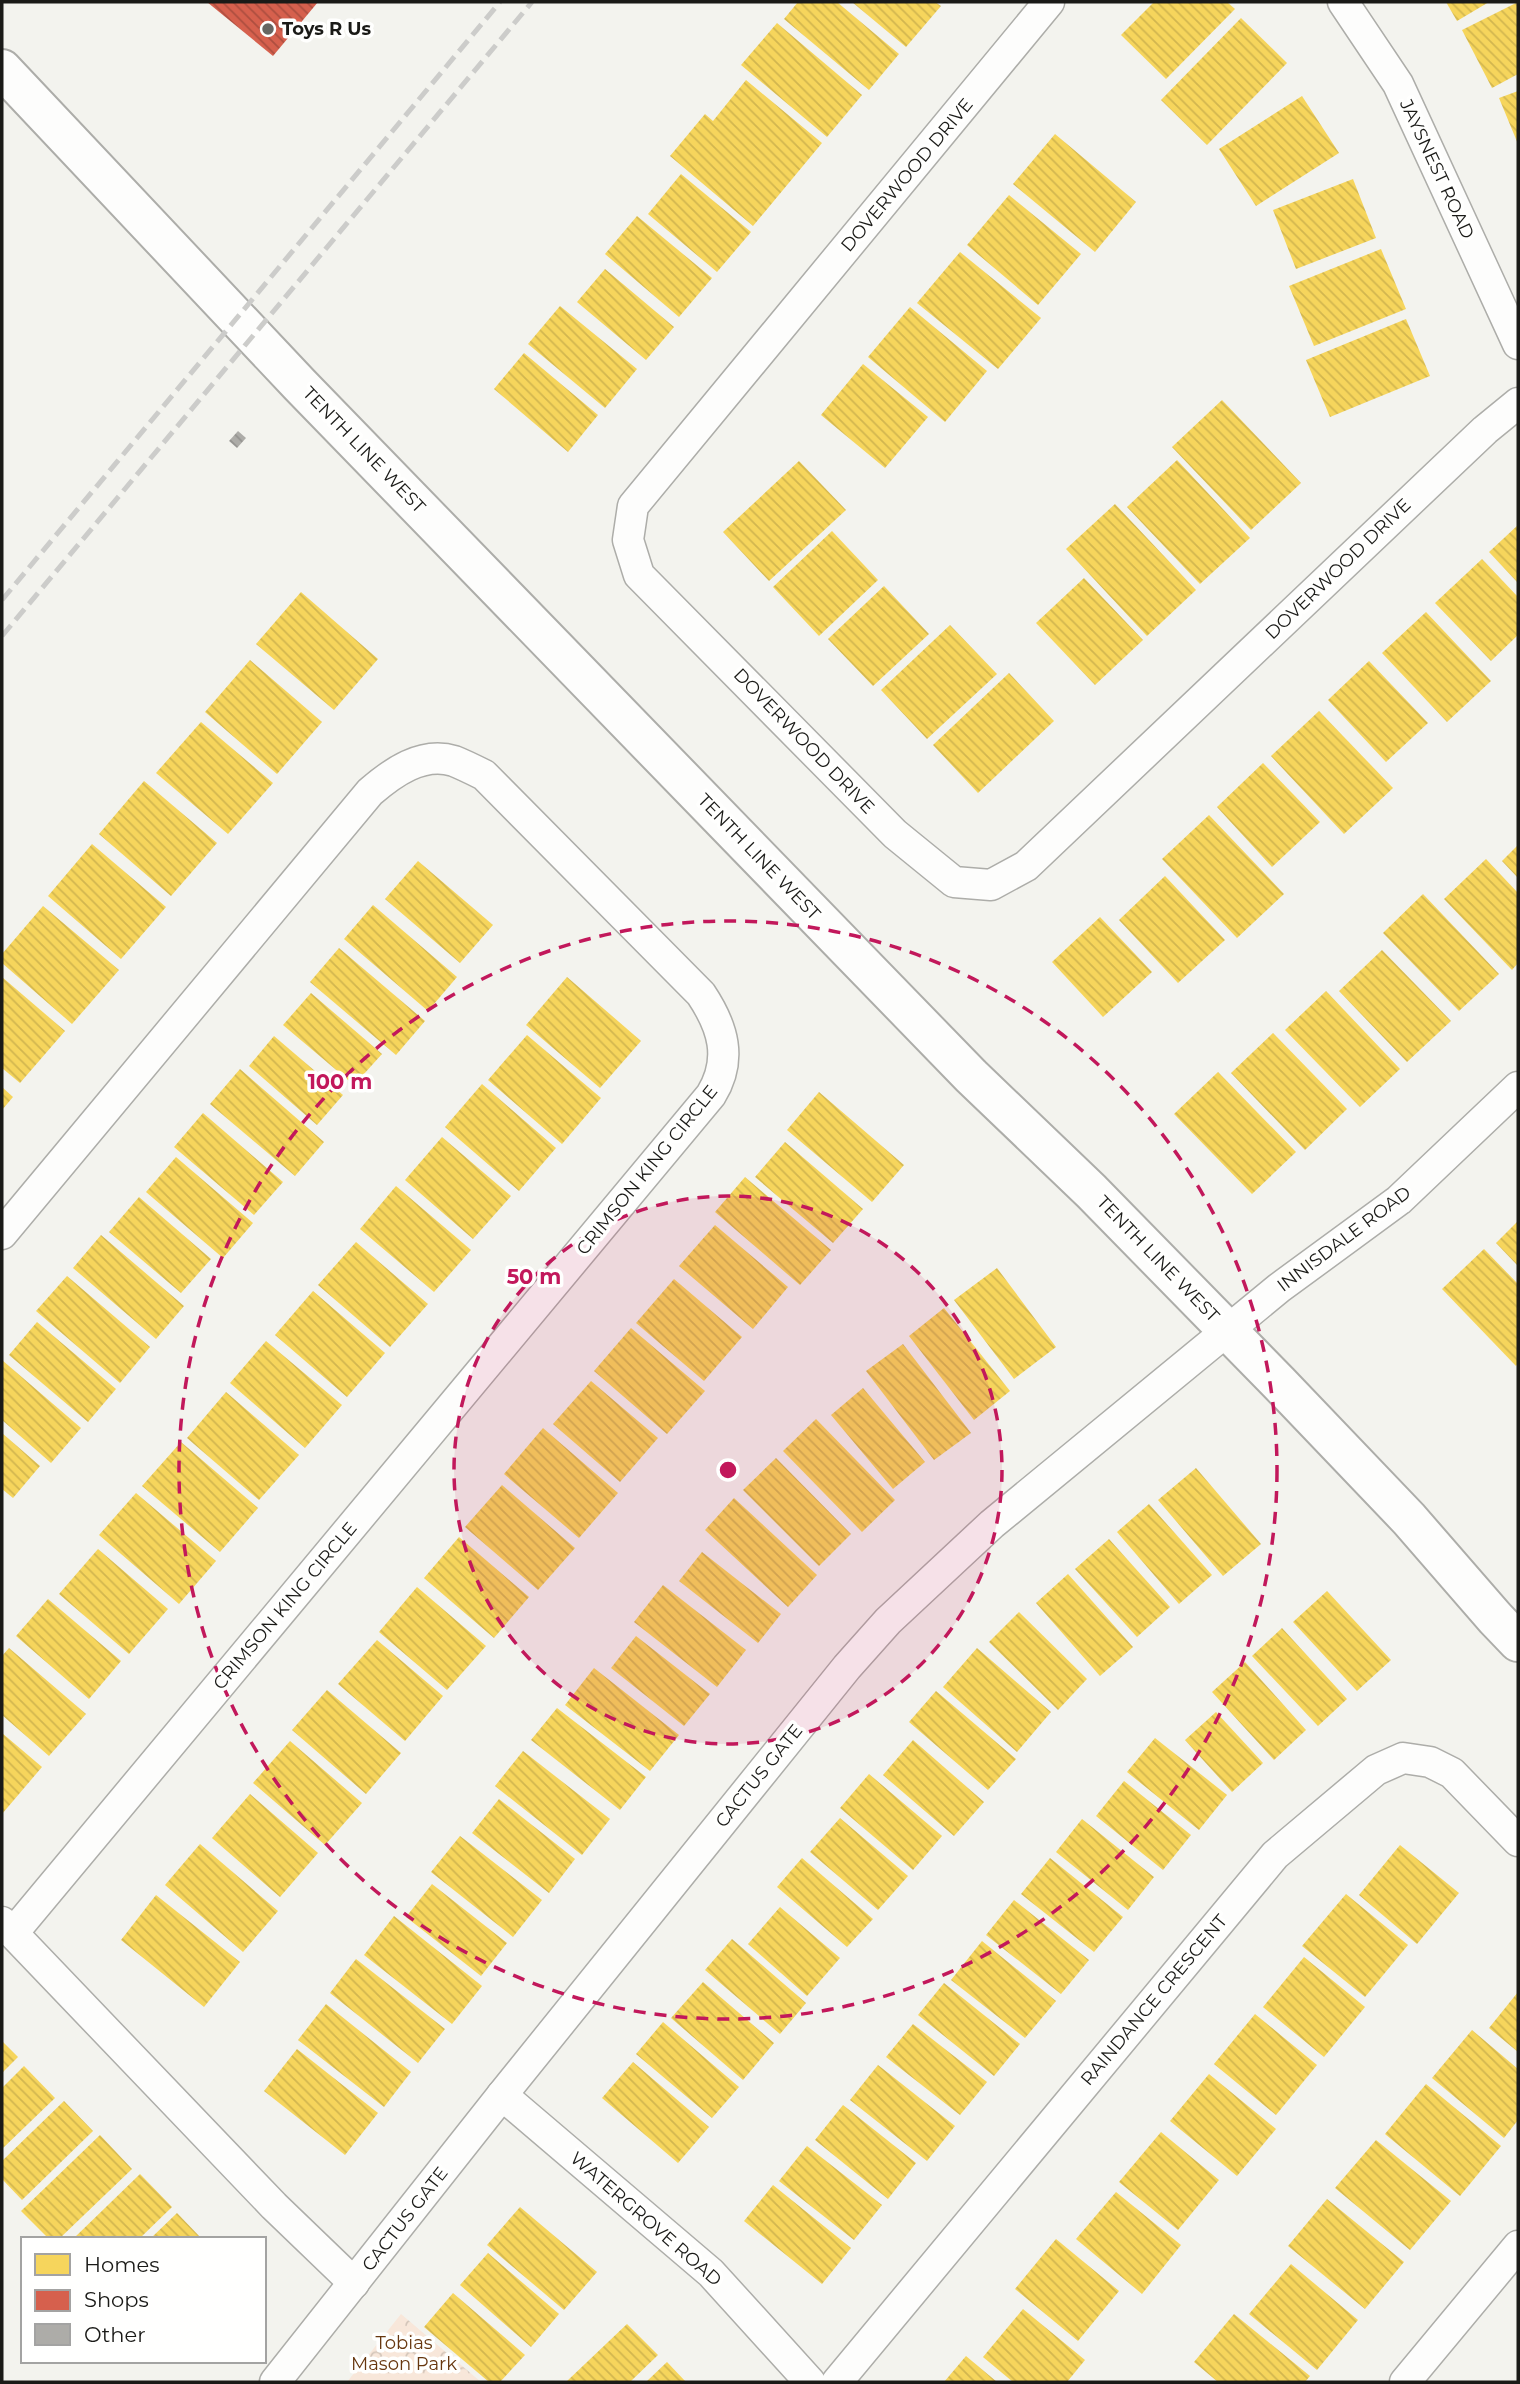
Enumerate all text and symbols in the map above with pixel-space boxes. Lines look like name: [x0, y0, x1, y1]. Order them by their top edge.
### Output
place label: Toys R Us: [282, 18, 371, 40]
marker: Toys R Us: [260, 21, 276, 37]
street label: DOVERWOOD DRIVE: [836, 94, 978, 256]
street label: JAYSNEST ROAD: [1395, 95, 1479, 242]
street label: TENTH LINE WEST: [298, 382, 430, 518]
street label: DOVERWOOD DRIVE: [1261, 494, 1415, 644]
street label: DOVERWOOD DRIVE: [729, 664, 879, 818]
street label: TENTH LINE WEST: [693, 789, 825, 925]
text: 100 m: [308, 1069, 372, 1094]
street label: CRIMSON KING CIRCLE: [572, 1081, 722, 1259]
street label: INNISDALE ROAD: [1273, 1182, 1415, 1296]
street label: TENTH LINE WEST: [1092, 1191, 1224, 1327]
text: 50 m: [507, 1264, 561, 1289]
centre of rings: [716, 1458, 740, 1482]
street label: CRIMSON KING CIRCLE: [208, 1518, 362, 1694]
street label: CACTUS GATE: [711, 1720, 807, 1832]
street label: RAINDANCE CRESCENT: [1076, 1910, 1232, 2090]
street label: WATERGROVE ROAD: [566, 2147, 726, 2291]
street label: CACTUS GATE: [357, 2162, 453, 2276]
legend: [21, 2237, 266, 2363]
text: Homes: [84, 2252, 159, 2277]
text: Shops: [84, 2287, 149, 2312]
text: Other: [84, 2322, 146, 2347]
park label: Tobias Mason Park: [351, 2332, 457, 2375]

